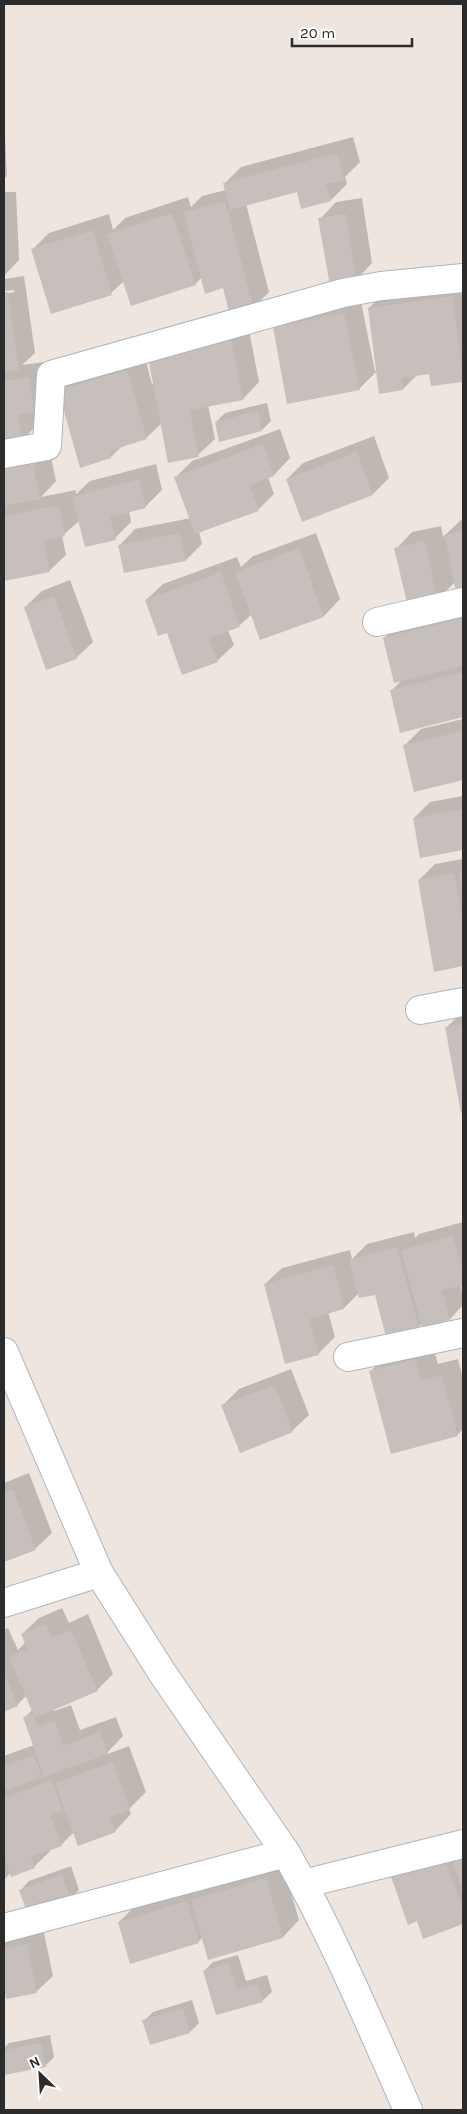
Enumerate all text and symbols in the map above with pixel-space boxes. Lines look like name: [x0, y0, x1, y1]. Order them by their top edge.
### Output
scale bar: [292, 15, 412, 47]
text: 20 m: [300, 24, 335, 42]
north arrow: [15, 2049, 65, 2099]
text: N: [27, 2053, 43, 2072]

